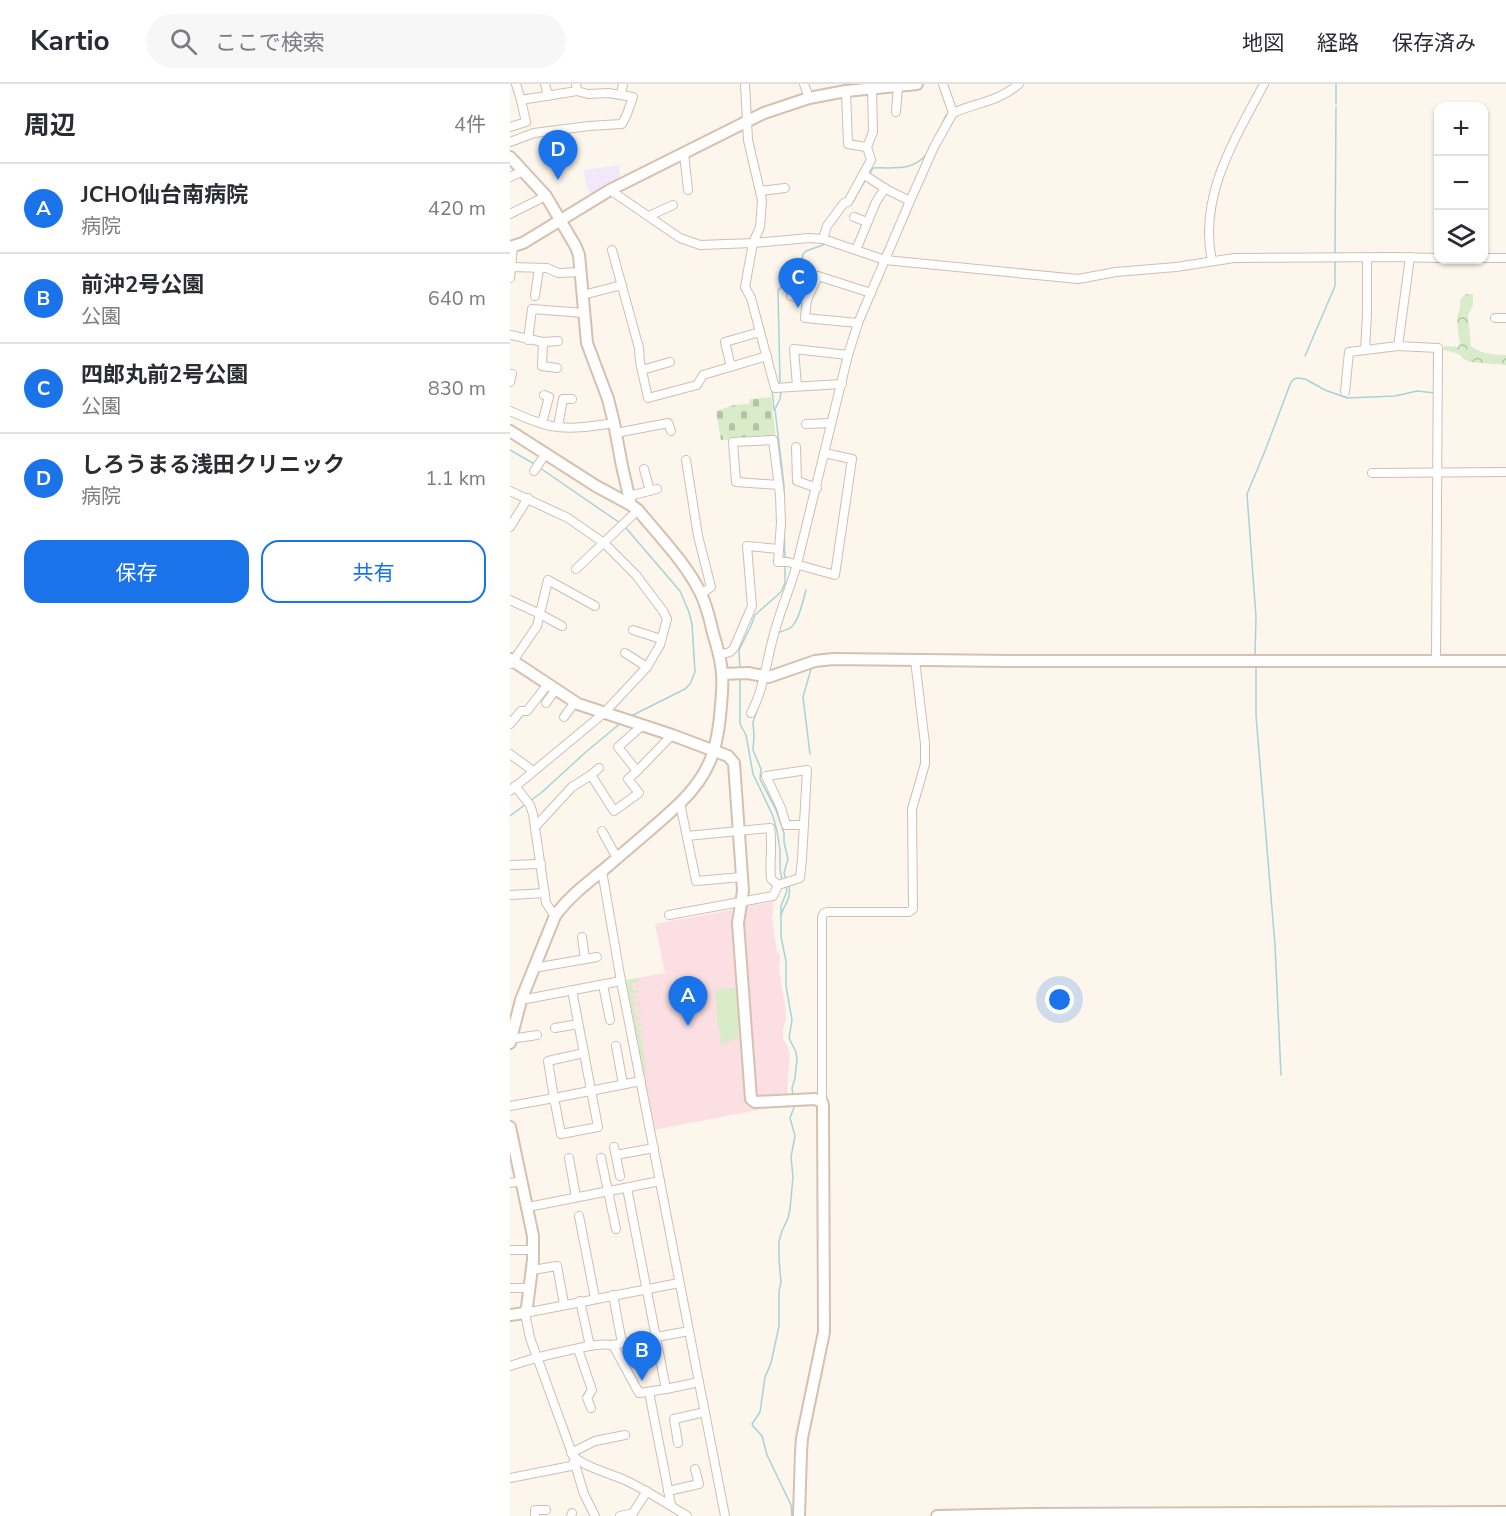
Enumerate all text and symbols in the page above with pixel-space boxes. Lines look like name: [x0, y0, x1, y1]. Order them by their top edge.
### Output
search box: [146, 14, 566, 68]
text: Kartio: [30, 22, 110, 60]
icon: search: [167, 25, 200, 58]
text: ここで検索: [215, 28, 325, 58]
text: 地図: [1242, 29, 1284, 57]
text: 経路: [1317, 29, 1359, 57]
text: 保存済み: [1392, 29, 1476, 57]
map controls: [1434, 102, 1488, 264]
button: +: [1434, 102, 1488, 156]
text: 周辺: [24, 108, 76, 143]
text: 4件: [454, 111, 486, 138]
pin: D: [538, 130, 578, 180]
button: −: [1434, 156, 1488, 210]
text: JCHO仙台南病院: [81, 180, 248, 210]
text: A: [36, 195, 51, 222]
text: 420 m: [428, 195, 486, 222]
button: layers: [1434, 210, 1488, 264]
text: 病院: [81, 213, 121, 240]
pin: C: [778, 258, 818, 308]
text: 前沖2号公園: [81, 270, 204, 300]
text: B: [37, 285, 50, 312]
text: 640 m: [428, 285, 486, 312]
text: 公園: [81, 303, 121, 330]
text: 四郎丸前2号公園: [81, 360, 248, 390]
text: C: [37, 375, 50, 402]
text: 830 m: [428, 375, 486, 402]
text: 公園: [81, 393, 121, 420]
text: しろうまる浅田クリニック: [81, 450, 345, 480]
text: D: [36, 465, 51, 492]
text: 1.1 km: [425, 465, 486, 492]
text: 病院: [81, 483, 121, 510]
button: 保存: [24, 540, 249, 603]
button: 共有: [261, 540, 486, 603]
pin: A: [668, 976, 708, 1026]
your location: [1045, 985, 1074, 1014]
pin: B: [622, 1332, 662, 1381]

